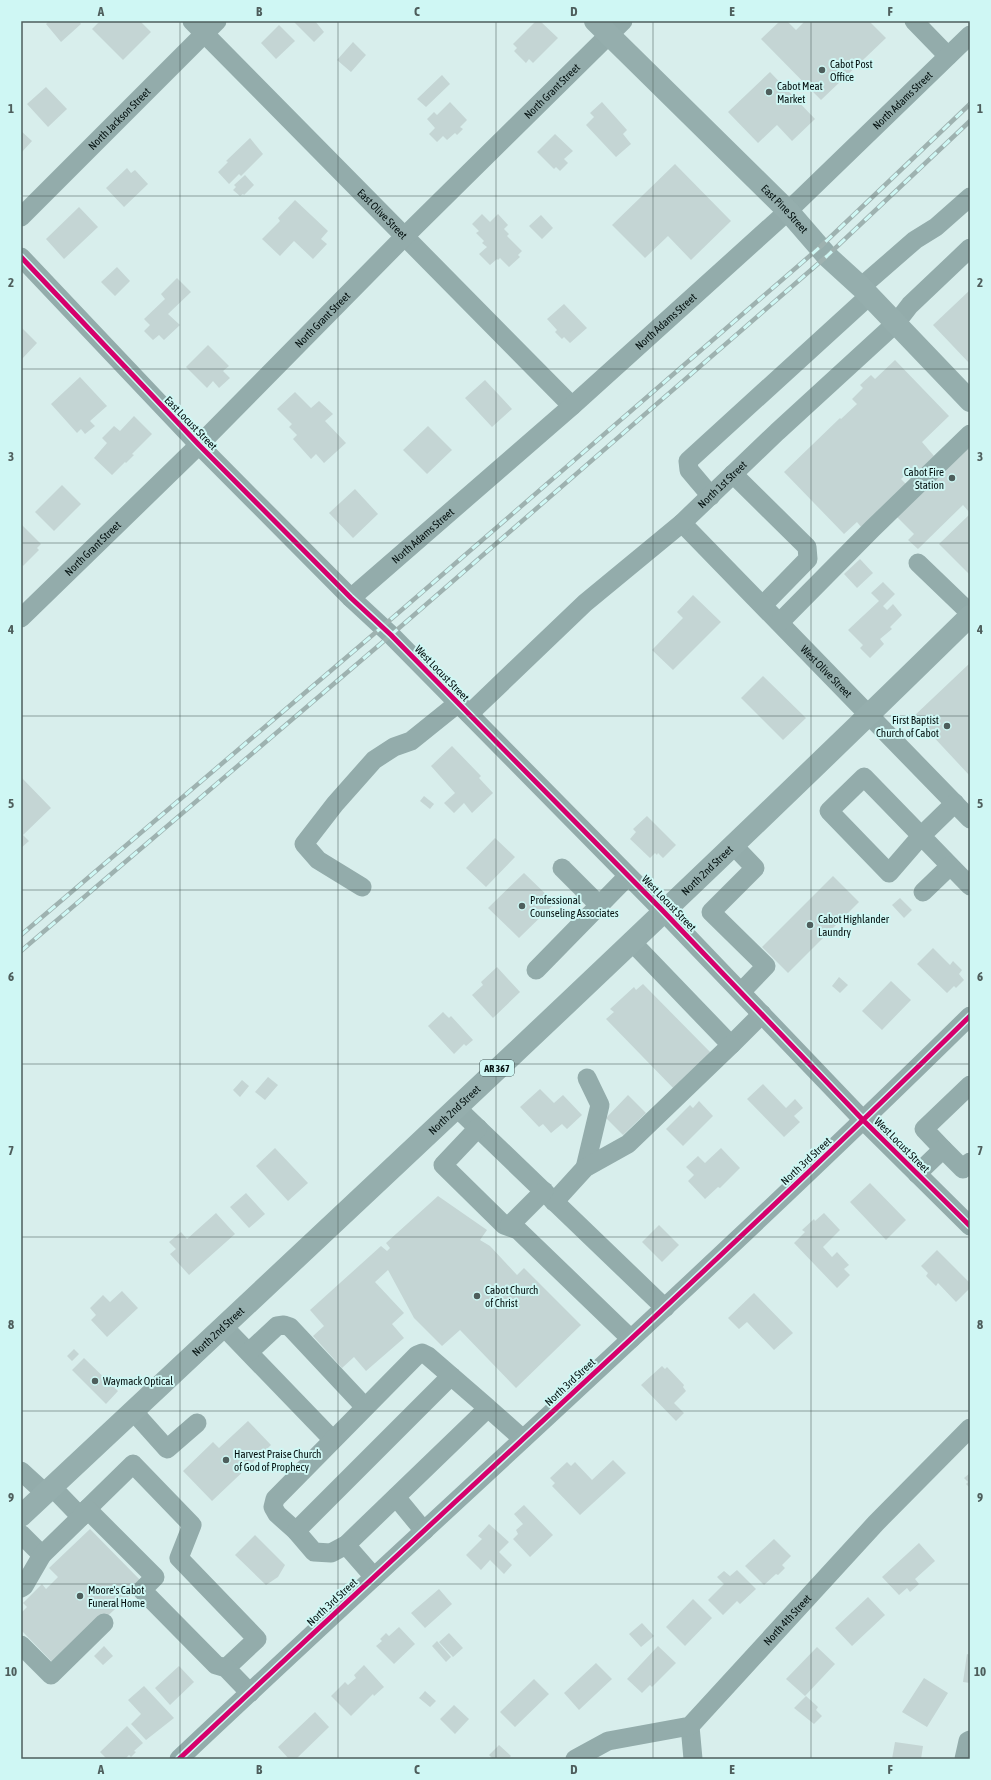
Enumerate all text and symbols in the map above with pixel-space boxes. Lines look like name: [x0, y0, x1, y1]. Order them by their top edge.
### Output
text: A: [97, 4, 105, 19]
text: B: [256, 4, 263, 19]
text: C: [414, 4, 420, 19]
text: D: [570, 4, 578, 19]
text: E: [729, 4, 735, 19]
text: F: [887, 4, 893, 19]
place label: Cabot Post Office: [830, 58, 873, 83]
street label: North Grant Street: [522, 61, 582, 121]
marker: Cabot Post Office: [817, 65, 827, 75]
street label: North Adams Street: [870, 69, 935, 132]
place label: Cabot Meat Market: [777, 80, 823, 105]
street label: North Jackson Street: [86, 85, 153, 152]
marker: Cabot Meat Market: [764, 87, 774, 97]
text: 1: [8, 101, 14, 116]
text: 1: [977, 101, 983, 116]
street label: East Pine Street: [759, 182, 810, 236]
street label: East Olive Street: [355, 186, 410, 241]
text: 2: [8, 275, 14, 290]
text: 2: [977, 275, 983, 290]
street label: North Grant Street: [292, 290, 352, 350]
street label: North Adams Street: [633, 291, 699, 352]
street label: East Locust Street: [162, 394, 220, 452]
text: 3: [8, 449, 14, 464]
text: 3: [977, 449, 983, 464]
street label: North 1st Street: [695, 458, 749, 511]
place label: Cabot Fire Station: [904, 466, 944, 491]
marker: Cabot Fire Station: [947, 473, 957, 483]
street label: North Adams Street: [389, 506, 456, 566]
street label: North Grant Street: [62, 519, 123, 578]
text: 4: [7, 622, 14, 637]
text: 4: [976, 622, 983, 637]
street label: West Locust Street: [412, 643, 472, 703]
street label: West Olive Street: [798, 643, 854, 700]
place label: First Baptist Church of Cabot: [876, 714, 939, 739]
marker: First Baptist Church of Cabot: [942, 721, 952, 731]
text: 5: [8, 796, 14, 811]
text: 5: [977, 796, 983, 811]
street label: North 2nd Street: [679, 843, 735, 898]
street label: West Locust Street: [639, 873, 699, 933]
place label: Professional Counseling Associates: [530, 894, 619, 919]
marker: Professional Counseling Associates: [517, 901, 527, 911]
place label: Cabot Highlander Laundry: [818, 913, 890, 938]
marker: Cabot Highlander Laundry: [805, 920, 815, 930]
text: 6: [8, 969, 14, 984]
text: 6: [977, 969, 983, 984]
road number: AR 367: [480, 1060, 514, 1076]
street label: North 2nd Street: [426, 1083, 483, 1137]
street label: West Locust Street: [872, 1115, 932, 1175]
street label: North 3rd Street: [778, 1135, 834, 1187]
text: 7: [8, 1143, 14, 1158]
text: 7: [977, 1143, 983, 1158]
place label: Cabot Church of Christ: [485, 1284, 538, 1309]
marker: Cabot Church of Christ: [472, 1291, 482, 1301]
street label: North 2nd Street: [190, 1305, 246, 1359]
text: 8: [8, 1317, 14, 1332]
text: 8: [977, 1317, 983, 1332]
street label: North 3rd Street: [542, 1356, 598, 1408]
place label: Waymack Optical: [103, 1375, 173, 1387]
marker: Waymack Optical: [90, 1376, 100, 1386]
place label: Harvest Praise Church of God of Prophecy: [234, 1448, 321, 1473]
marker: Harvest Praise Church of God of Prophecy: [221, 1455, 231, 1465]
text: 9: [8, 1490, 14, 1505]
text: 9: [977, 1490, 983, 1505]
street label: North 3rd Street: [304, 1576, 360, 1628]
place label: Moore's Cabot Funeral Home: [88, 1584, 145, 1609]
marker: Moore's Cabot Funeral Home: [75, 1591, 85, 1601]
street label: North 4th Street: [761, 1592, 813, 1648]
text: 10: [5, 1664, 17, 1679]
text: 10: [974, 1664, 986, 1679]
text: A: [97, 1762, 105, 1777]
text: B: [256, 1762, 263, 1777]
text: C: [414, 1762, 420, 1777]
text: D: [570, 1762, 578, 1777]
text: E: [729, 1762, 735, 1777]
text: F: [887, 1762, 893, 1777]

